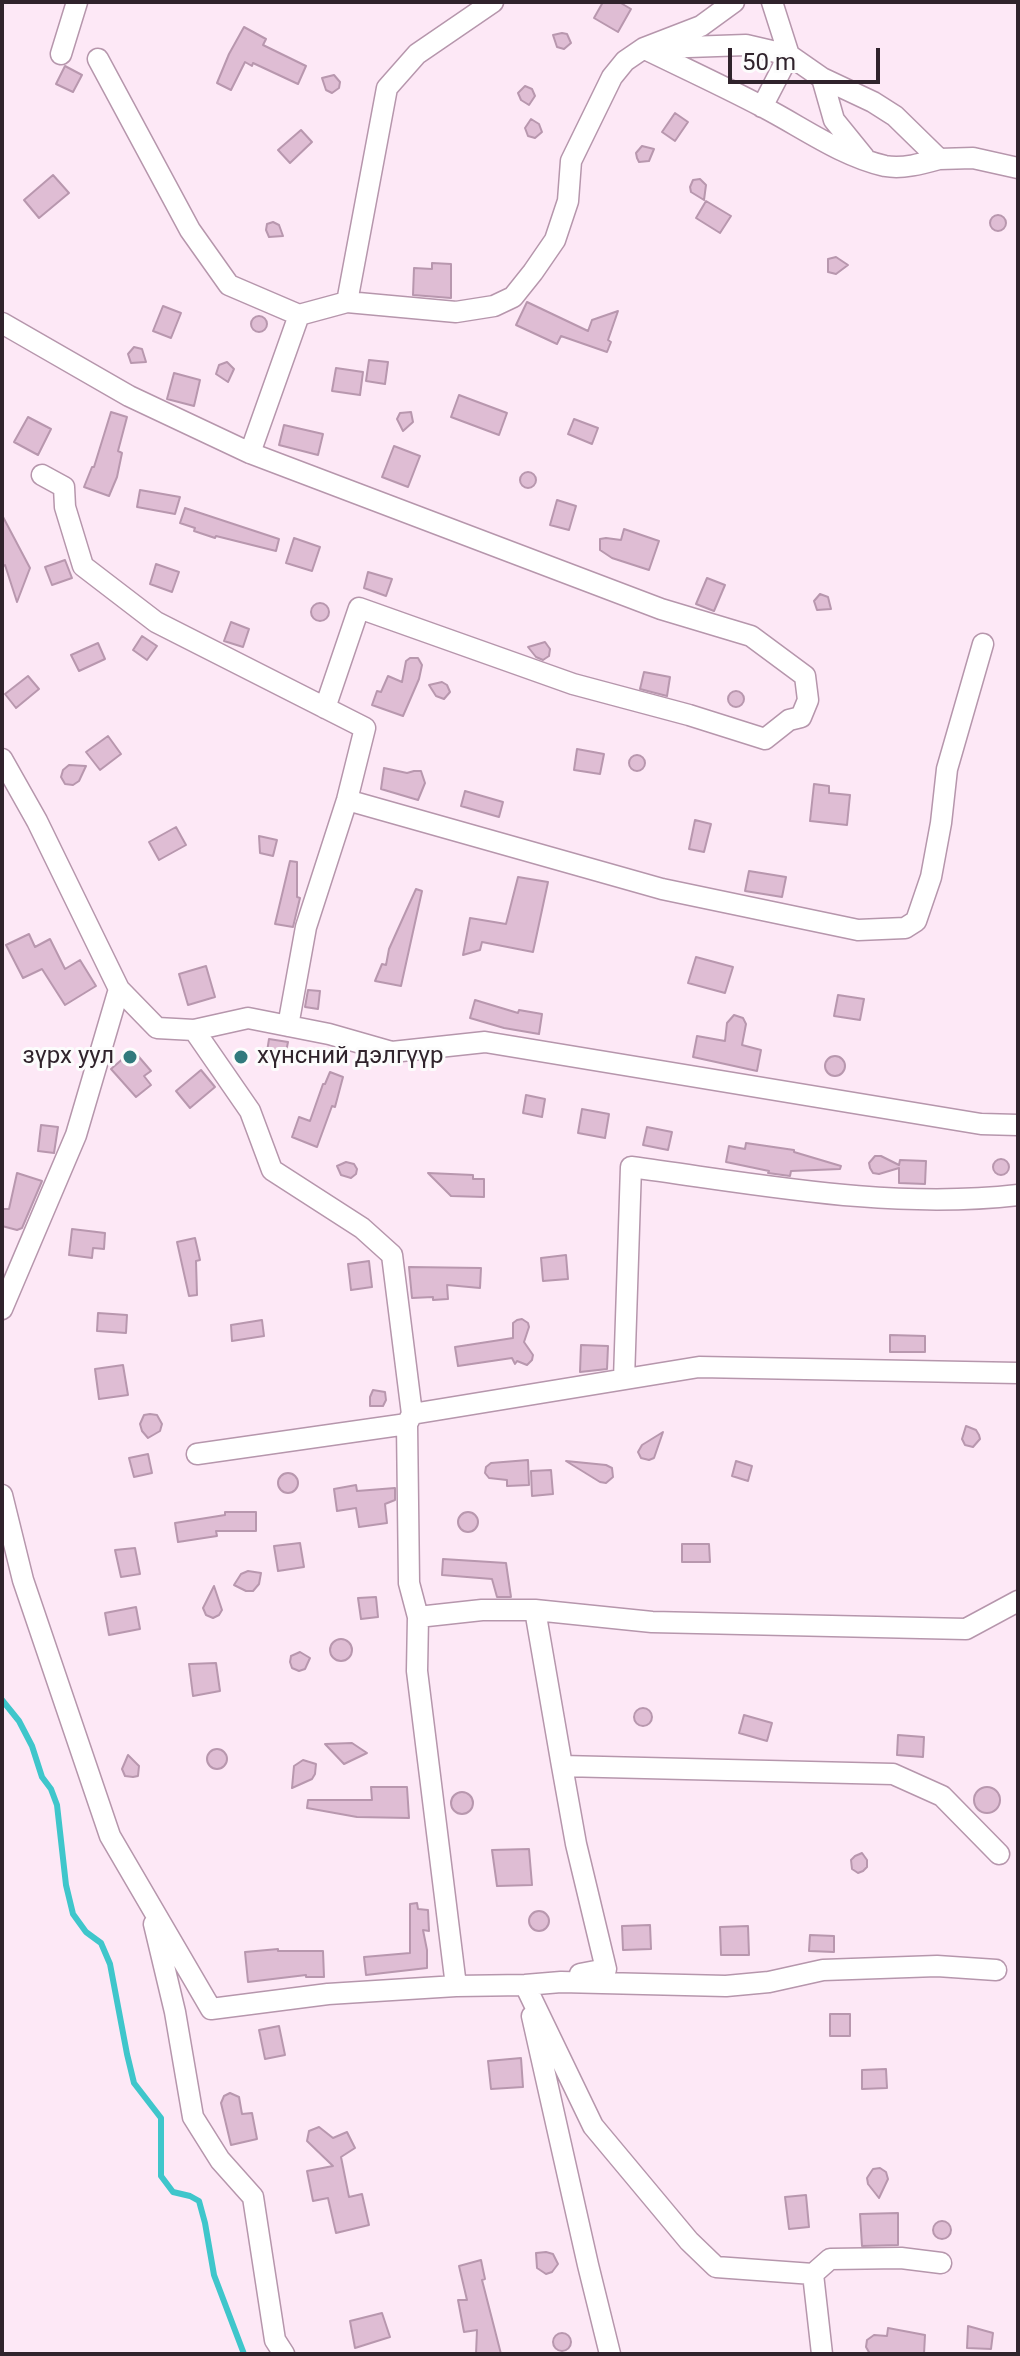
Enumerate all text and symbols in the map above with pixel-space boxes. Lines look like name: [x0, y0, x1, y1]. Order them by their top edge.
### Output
scale bar: [732, 32, 884, 82]
text: 50 m: [742, 48, 796, 76]
place label: зүрх уул: [23, 1043, 114, 1071]
place label: хүнсний дэлгүүр: [257, 1043, 444, 1071]
marker: зүрх уул: [121, 1048, 139, 1066]
marker: хүнсний дэлгүүр: [232, 1048, 250, 1066]

